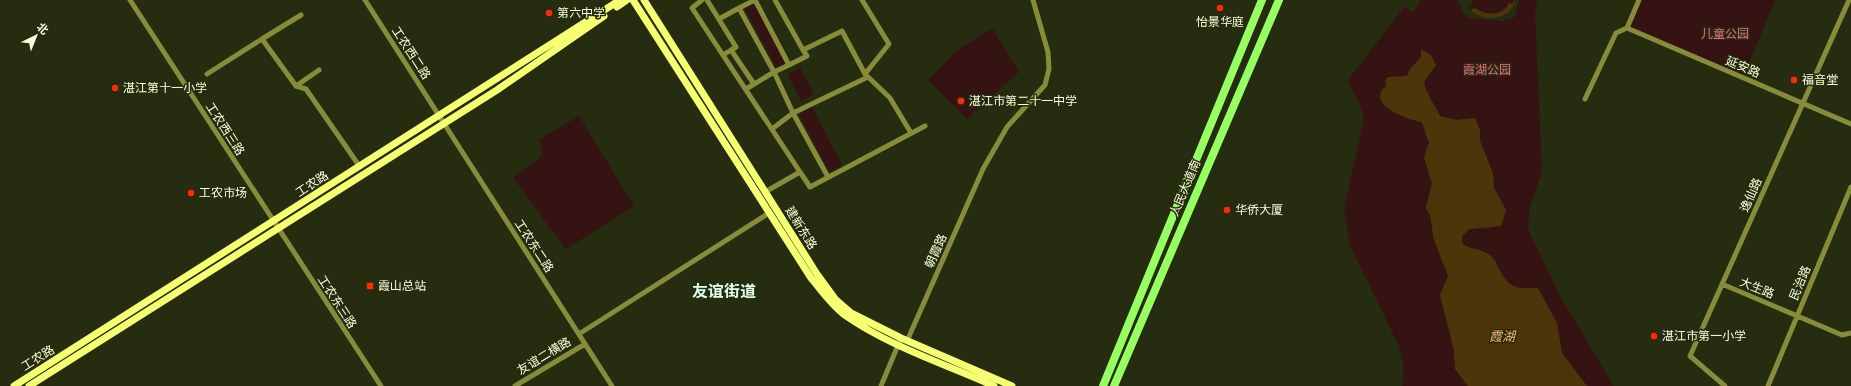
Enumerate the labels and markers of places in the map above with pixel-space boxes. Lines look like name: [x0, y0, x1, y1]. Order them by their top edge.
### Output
marker: 怡景华庭: [1215, 3, 1225, 13]
place label: 第六中学: [557, 6, 605, 21]
marker: 第六中学: [544, 8, 554, 18]
place label: 怡景华庭: [1196, 15, 1244, 30]
place label: 福音堂: [1802, 73, 1838, 88]
marker: 福音堂: [1789, 75, 1799, 85]
place label: 湛江第十一小学: [123, 81, 207, 96]
marker: 湛江第十一小学: [110, 83, 120, 93]
place label: 湛江市第二十一中学: [969, 94, 1077, 109]
marker: 湛江市第二十一中学: [956, 96, 966, 106]
place label: 工农市场: [199, 186, 247, 201]
marker: 工农市场: [186, 188, 196, 198]
place label: 华侨大厦: [1235, 203, 1283, 218]
marker: 华侨大厦: [1222, 205, 1232, 215]
place label: 霞山总站: [378, 279, 426, 294]
marker: 霞山总站: [365, 281, 375, 291]
place label: 湛江市第一小学: [1662, 329, 1746, 344]
marker: 湛江市第一小学: [1649, 331, 1659, 341]

